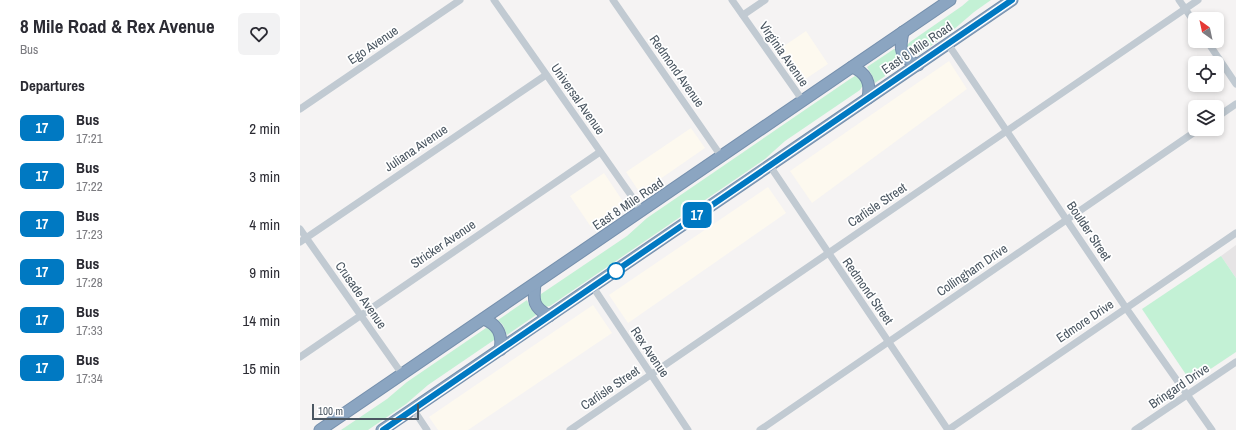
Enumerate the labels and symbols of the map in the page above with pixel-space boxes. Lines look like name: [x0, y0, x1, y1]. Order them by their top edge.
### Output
north arrow: [1188, 12, 1224, 48]
street label: Virginia Avenue: [755, 18, 813, 90]
street label: East 8 Mile Road: [878, 18, 956, 78]
street label: Ego Avenue: [344, 22, 402, 68]
street label: Redmond Avenue: [646, 31, 708, 111]
street label: Universal Avenue: [547, 60, 609, 138]
street label: Juliana Avenue: [381, 121, 451, 175]
street label: East 8 Mile Road: [589, 174, 667, 234]
street label: Carlisle Street: [844, 179, 910, 231]
street label: Boulder Street: [1063, 198, 1115, 264]
line badge: 17: [679, 202, 715, 228]
street label: Stricker Avenue: [407, 216, 479, 272]
street label: Collingham Drive: [933, 240, 1011, 300]
street label: Redmond Street: [839, 254, 897, 328]
street label: Crusade Avenue: [331, 258, 391, 332]
unlabelled marker: [607, 262, 625, 280]
street label: Edmore Drive: [1053, 296, 1117, 346]
street label: Rex Avenue: [627, 323, 673, 381]
street label: Bringard Drive: [1146, 360, 1213, 412]
street label: Carlisle Street: [577, 362, 643, 414]
scale bar: [312, 402, 419, 421]

